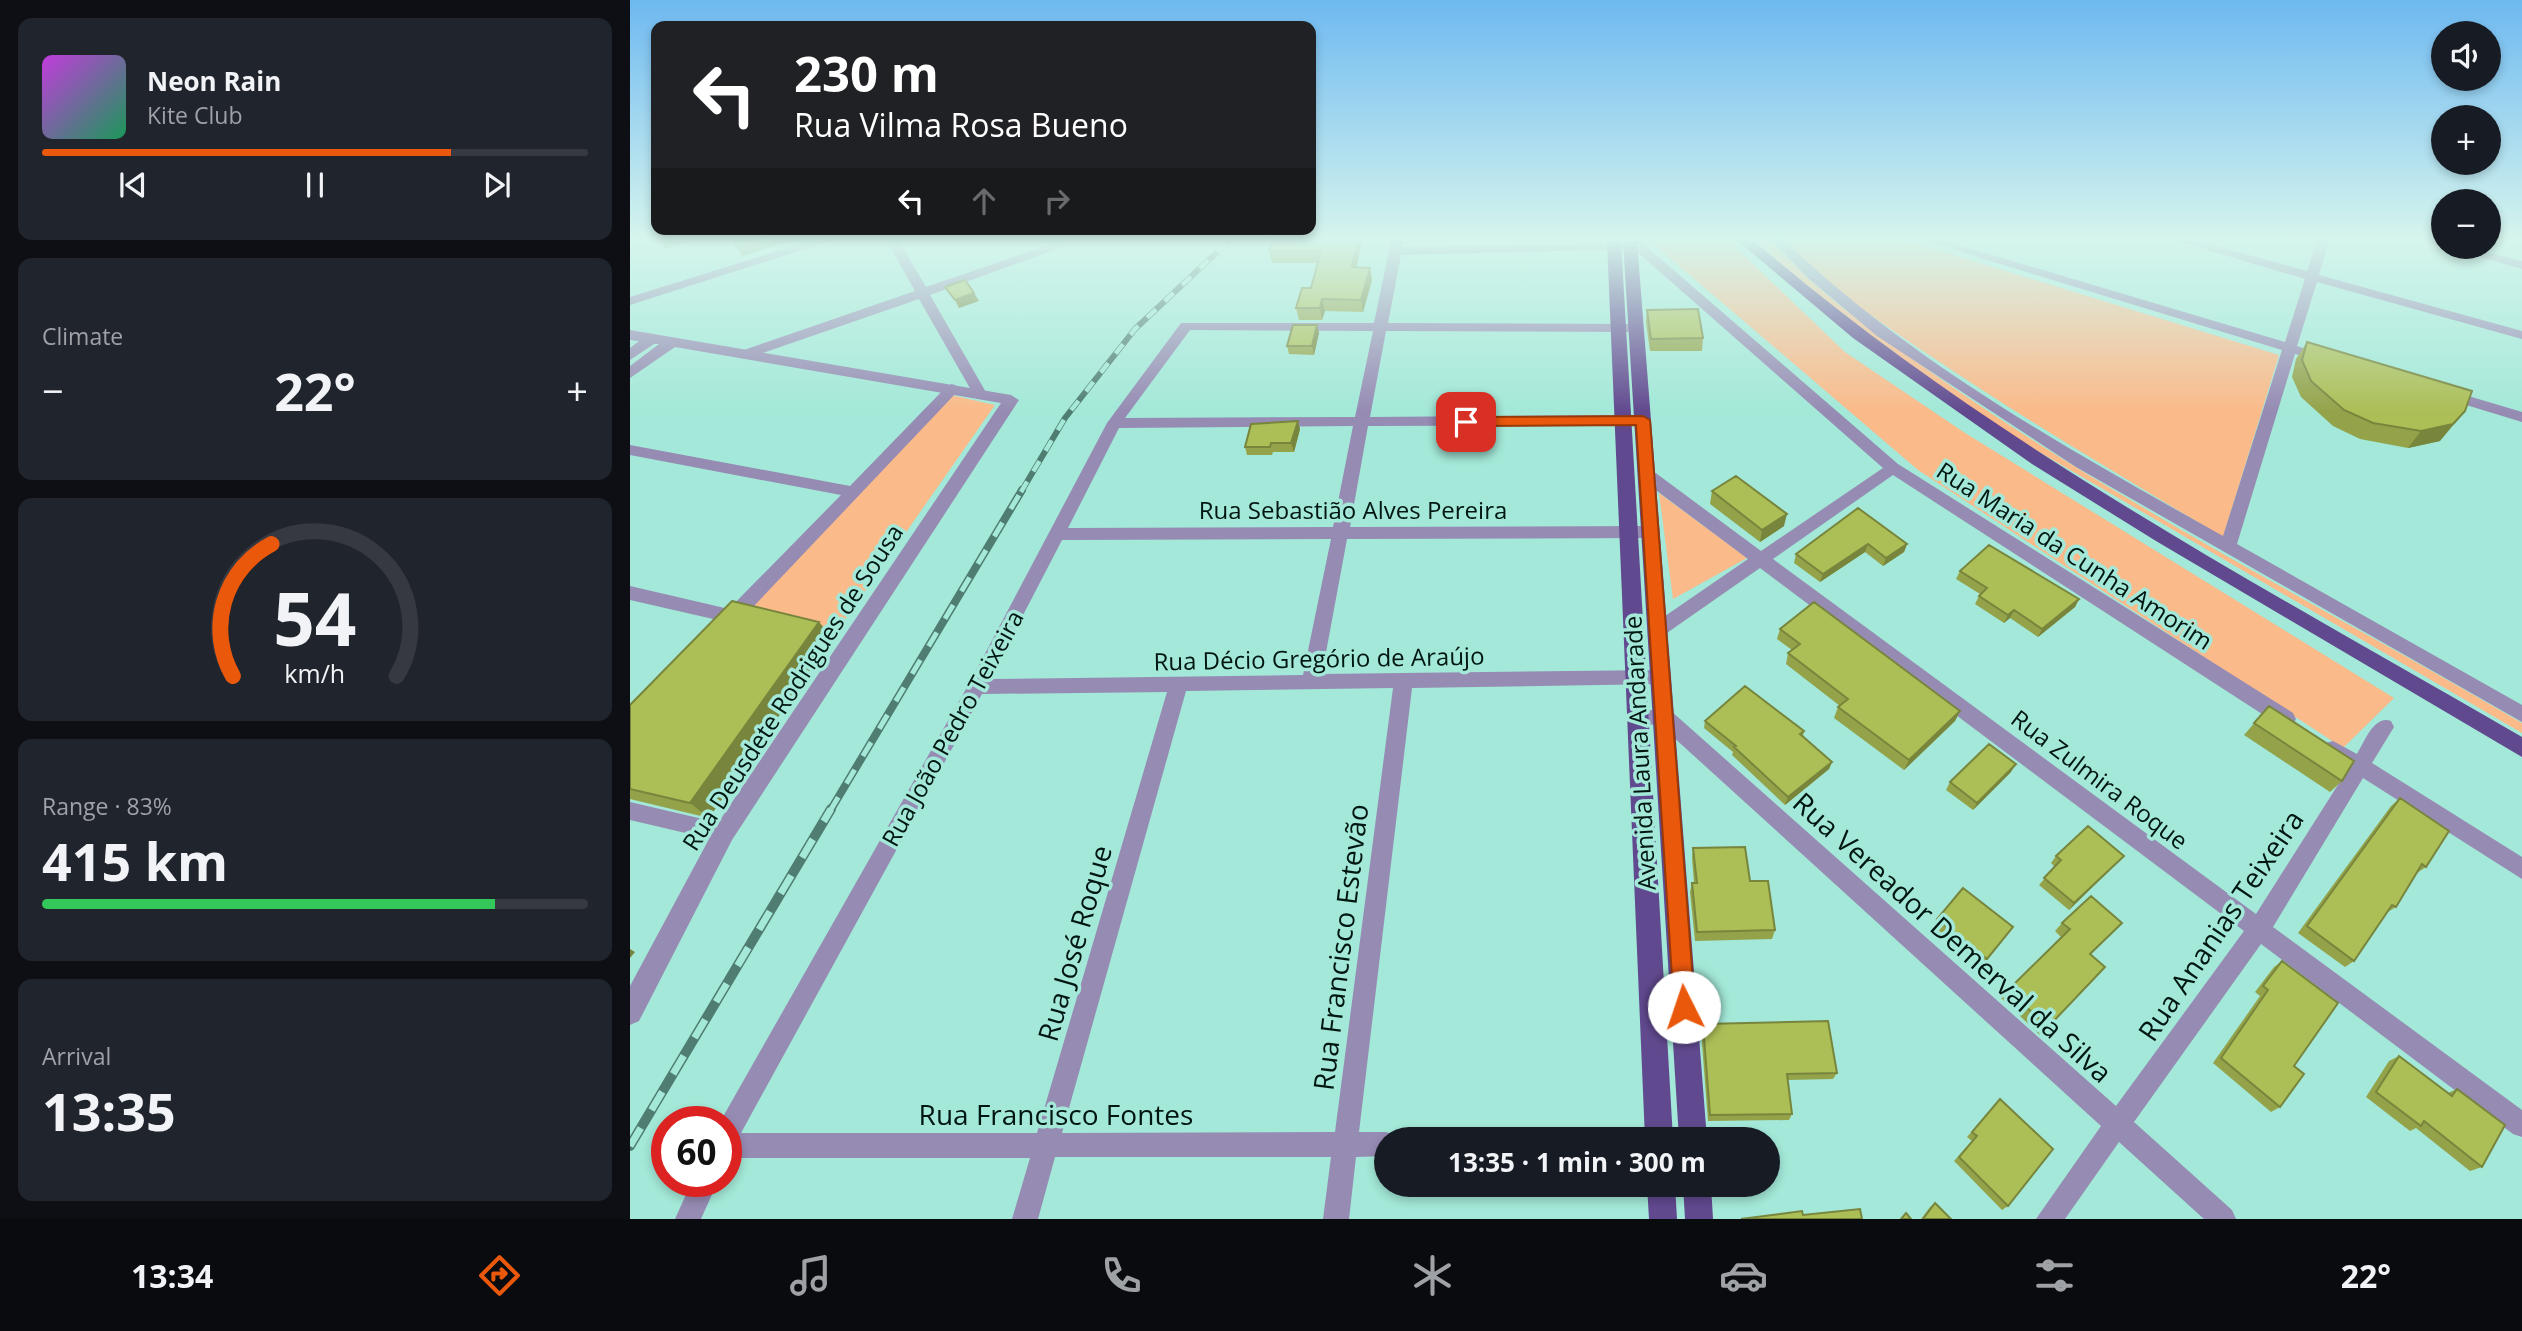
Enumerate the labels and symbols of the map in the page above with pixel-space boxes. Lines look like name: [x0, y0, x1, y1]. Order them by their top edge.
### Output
pin: [1436, 392, 1496, 452]
street label: Rua Maria da Cunha Amorim: [1931, 453, 2219, 657]
street label: Rua Sebastião Alves Pereira: [1199, 493, 1507, 526]
street label: Rua Deusdete Rodrigues de Sousa: [674, 518, 910, 856]
street label: Rua João Pedro Teixeira: [873, 604, 1031, 852]
street label: Avenida Laura Andarade: [1615, 615, 1663, 891]
street label: Rua Décio Gregório de Araújo: [1153, 639, 1485, 677]
street label: Rua Zulmira Roque: [2005, 702, 2195, 856]
street label: Rua Vereador Demerval da Silva: [1785, 783, 2121, 1091]
street label: Rua Francisco Estevão: [1304, 802, 1376, 1092]
street label: Rua Ananias Teixeira: [2129, 802, 2311, 1048]
street label: Rua José Roque: [1028, 841, 1120, 1045]
position arrow: [1647, 970, 1721, 1044]
street label: Rua Francisco Fontes: [919, 1095, 1193, 1133]
speed limit sign: 60: [651, 1106, 742, 1197]

